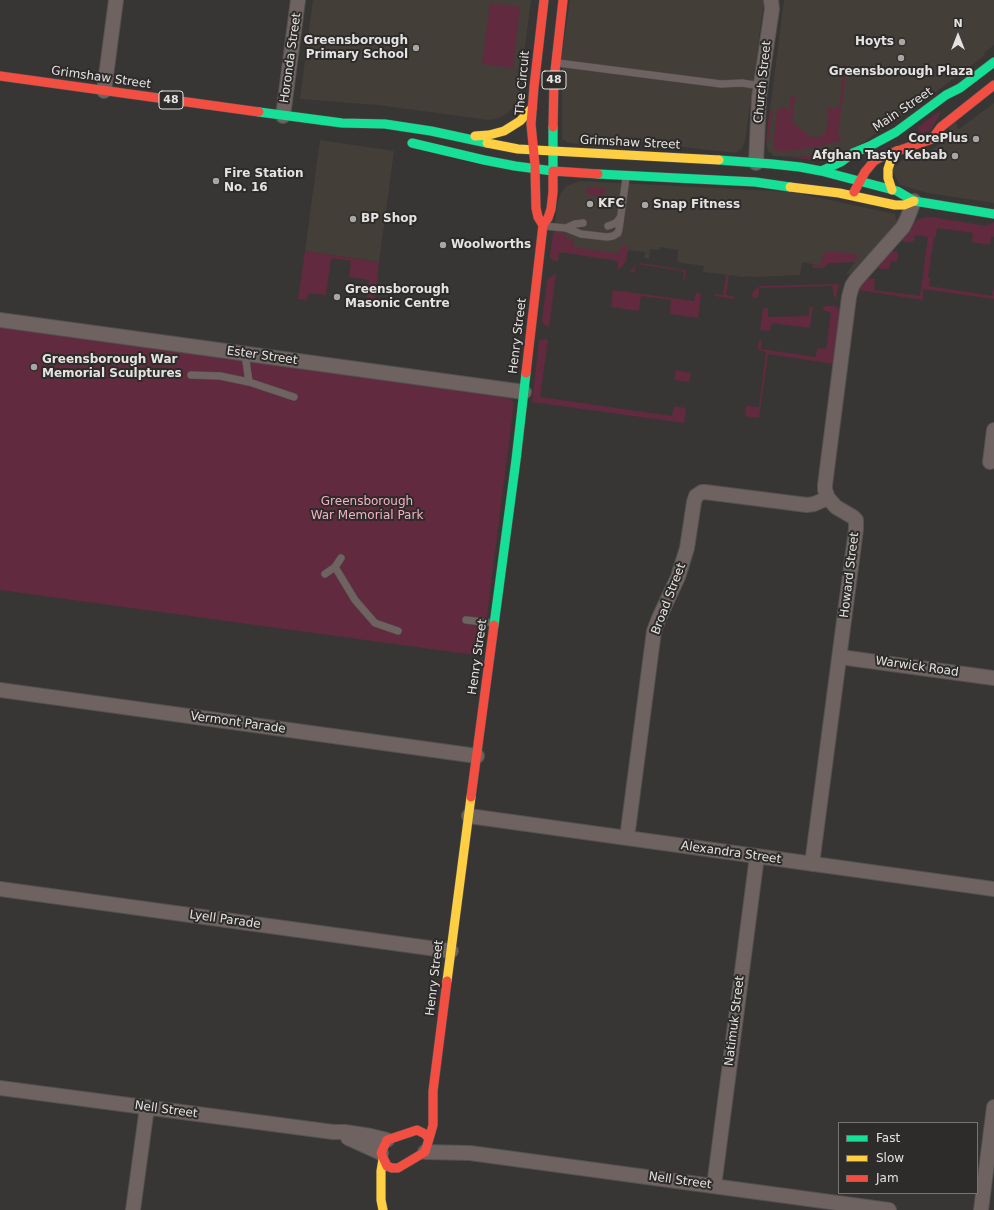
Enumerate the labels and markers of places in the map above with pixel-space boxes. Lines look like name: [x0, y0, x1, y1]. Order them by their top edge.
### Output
place label: Greensborough Primary School: [304, 34, 408, 62]
place label: Hoyts: [855, 35, 894, 49]
marker: Hoyts: [897, 37, 907, 47]
marker: Greensborough Primary School: [411, 43, 421, 53]
marker: Greensborough Plaza: [896, 53, 906, 63]
place label: Greensborough Plaza: [829, 65, 973, 79]
place label: CorePlus: [908, 132, 968, 146]
marker: CorePlus: [971, 134, 981, 144]
place label: Afghan Tasty Kebab: [812, 149, 947, 163]
marker: Afghan Tasty Kebab: [950, 151, 960, 161]
place label: Fire Station No. 16: [224, 167, 304, 195]
marker: Fire Station No. 16: [211, 176, 221, 186]
place label: KFC: [598, 197, 624, 211]
place label: Snap Fitness: [653, 198, 740, 212]
marker: KFC: [585, 199, 595, 209]
marker: Snap Fitness: [640, 200, 650, 210]
place label: BP Shop: [361, 212, 417, 226]
marker: BP Shop: [348, 214, 358, 224]
place label: Woolworths: [451, 238, 531, 252]
marker: Woolworths: [438, 240, 448, 250]
place label: Greensborough Masonic Centre: [345, 283, 450, 311]
marker: Greensborough Masonic Centre: [332, 292, 342, 302]
place label: Greensborough War Memorial Sculptures: [42, 353, 182, 381]
marker: Greensborough War Memorial Sculptures: [29, 362, 39, 372]

